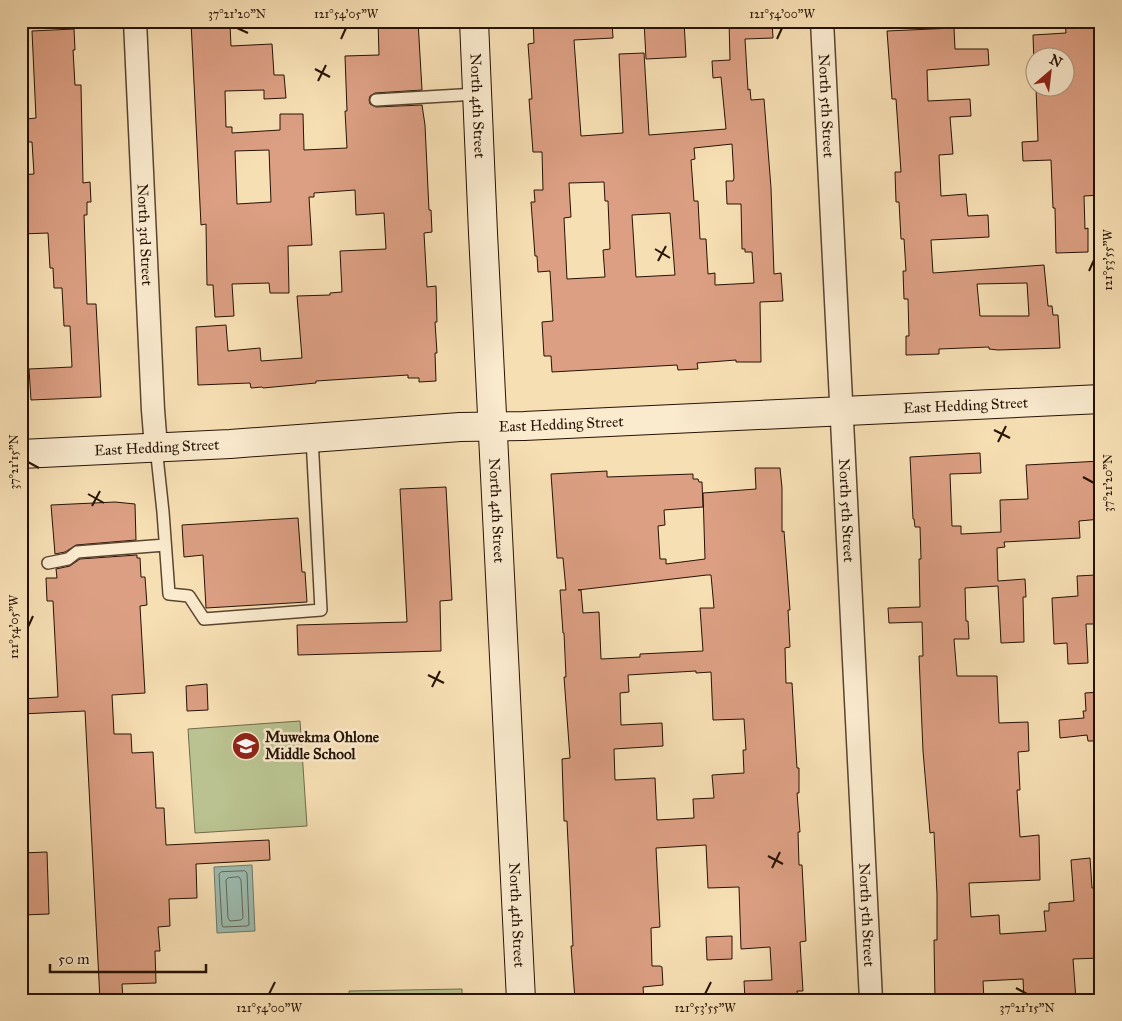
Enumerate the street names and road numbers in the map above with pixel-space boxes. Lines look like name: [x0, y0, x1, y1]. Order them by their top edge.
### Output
street label: North 4th Street: [466, 53, 489, 160]
street label: North 5th Street: [815, 54, 838, 159]
street label: North 3rd Street: [134, 183, 156, 287]
street label: East Hedding Street: [903, 393, 1029, 417]
street label: East Hedding Street: [498, 412, 625, 435]
street label: East Hedding Street: [94, 435, 220, 459]
street label: North 4th Street: [485, 458, 508, 564]
street label: North 5th Street: [835, 458, 858, 563]
street label: North 4th Street: [505, 862, 528, 969]
street label: North 5th Street: [855, 863, 878, 968]

